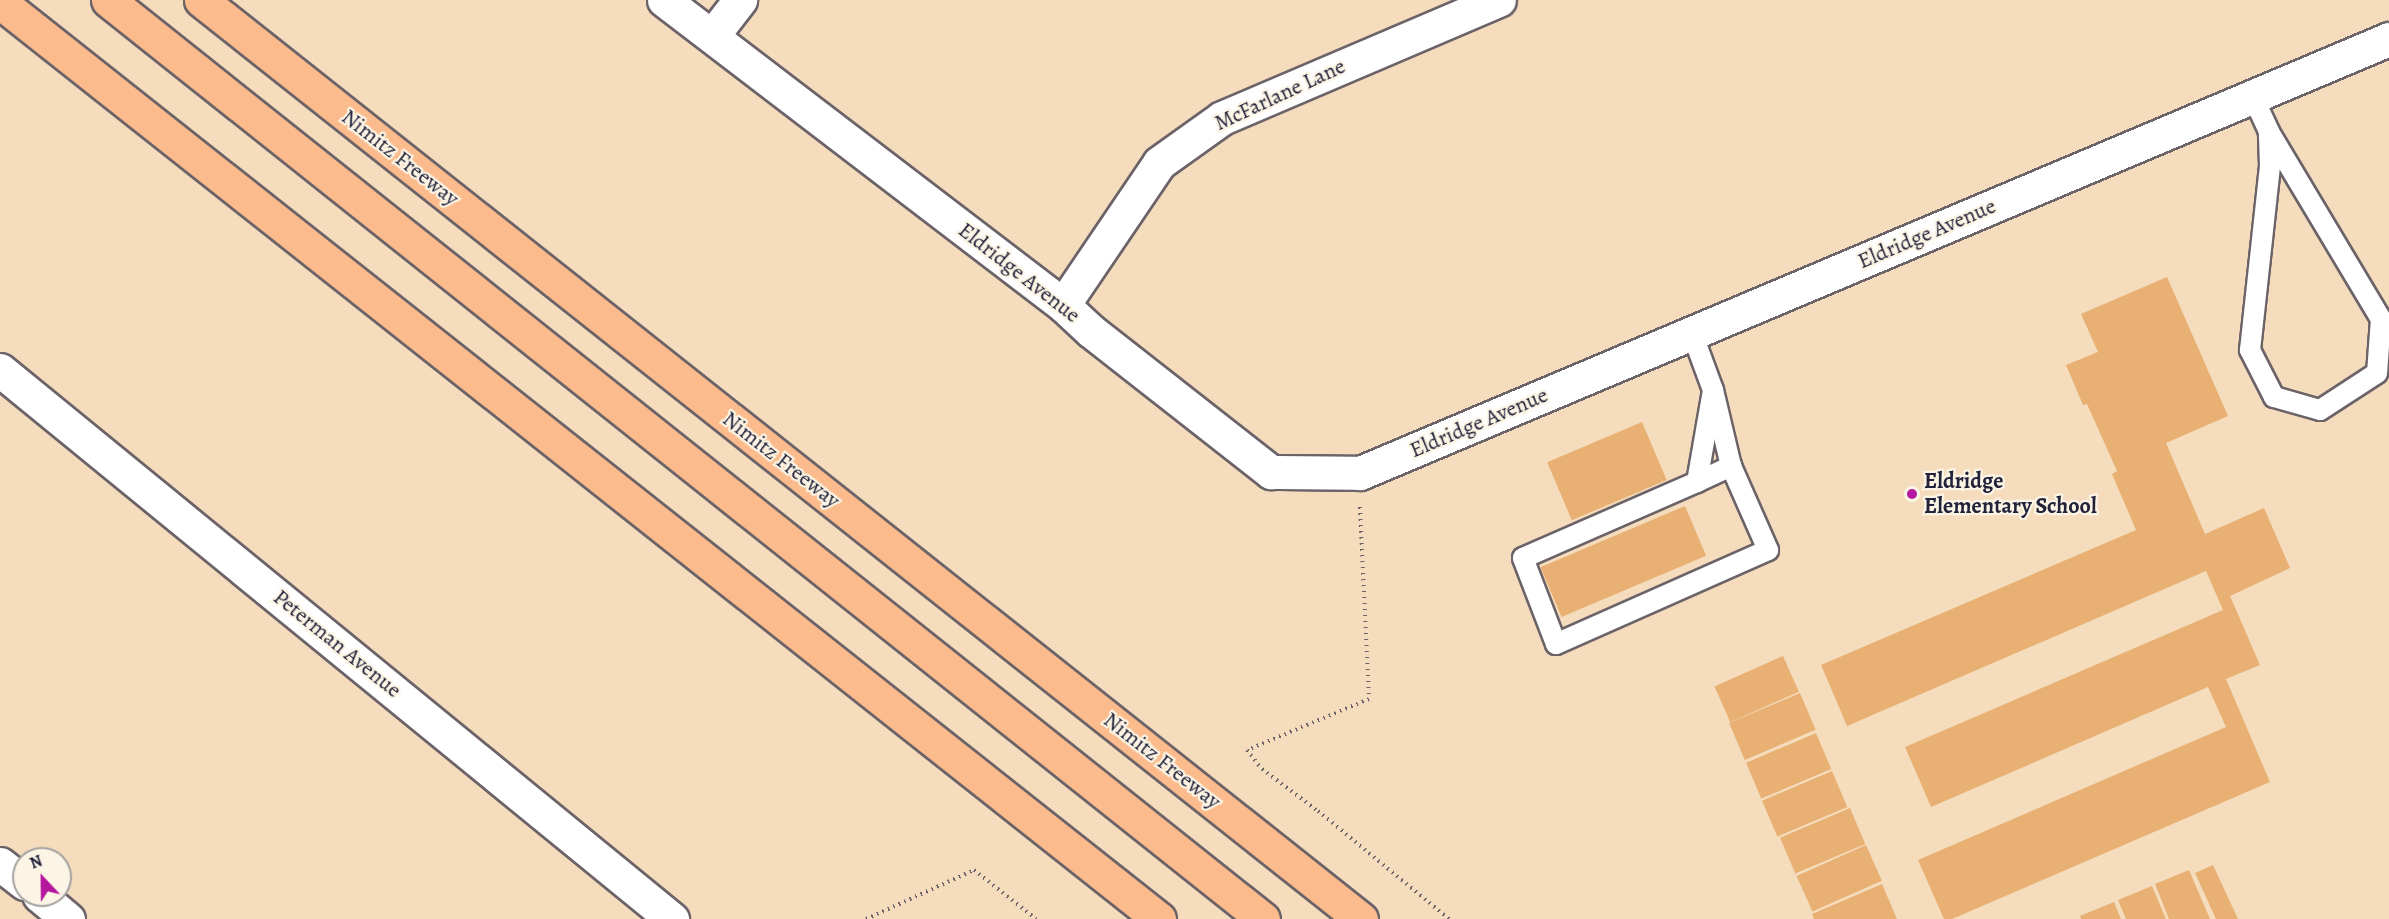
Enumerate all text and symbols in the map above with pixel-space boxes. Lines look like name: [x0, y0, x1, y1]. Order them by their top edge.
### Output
street label: McFarlane Lane: [1210, 53, 1350, 137]
street label: Nimitz Freeway: [336, 104, 464, 212]
street label: Eldridge Avenue: [1854, 193, 2000, 275]
street label: Eldridge Avenue: [953, 217, 1085, 329]
street label: Eldridge Avenue: [1406, 382, 1552, 464]
street label: Nimitz Freeway: [717, 406, 845, 514]
place label: Eldridge Elementary School: [1924, 468, 2097, 520]
marker: Eldridge Elementary School: [1905, 487, 1919, 501]
street label: Peterman Avenue: [268, 584, 406, 704]
street label: Nimitz Freeway: [1098, 707, 1226, 815]
north arrow: [12, 847, 72, 907]
text: N: [26, 850, 46, 875]

